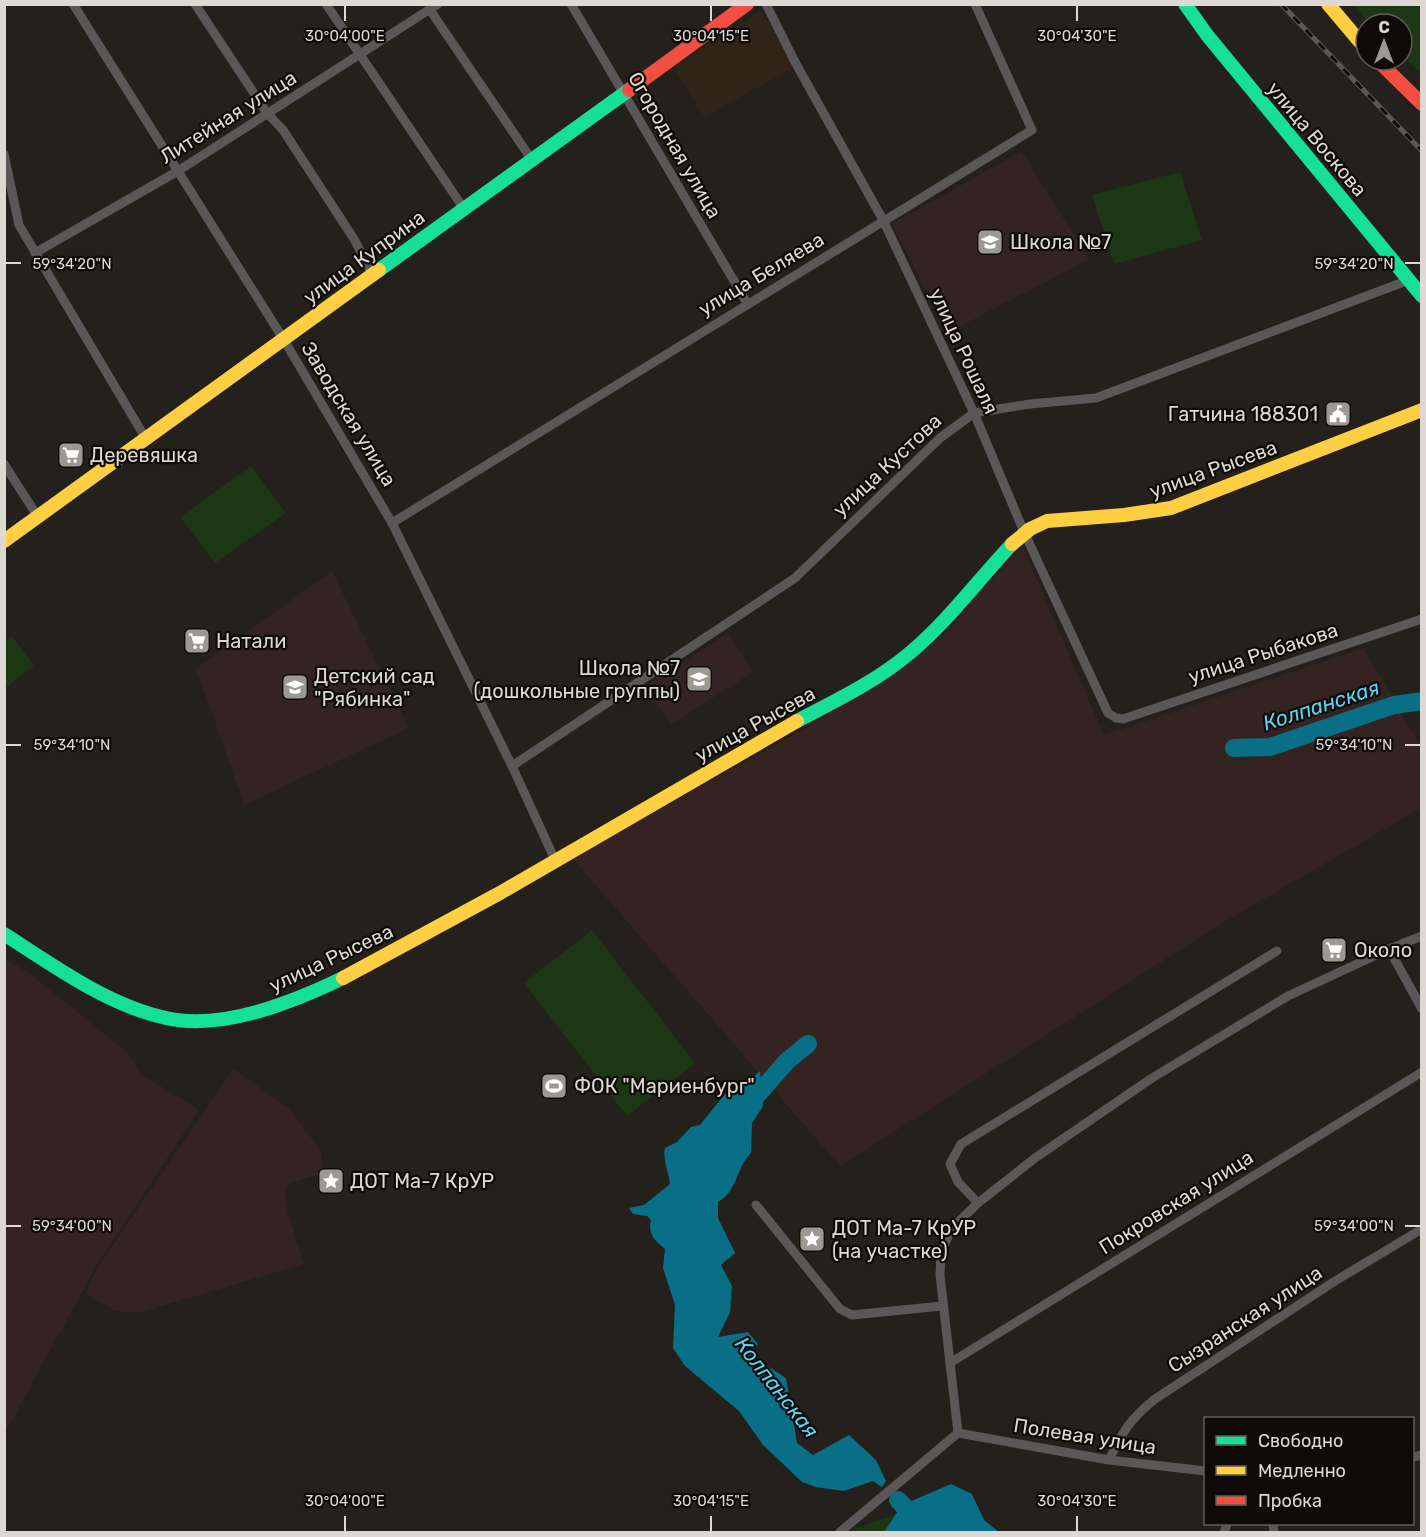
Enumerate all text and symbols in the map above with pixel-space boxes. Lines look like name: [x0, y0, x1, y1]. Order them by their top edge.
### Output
north arrow: [1354, 12, 1414, 72]
text: С: [1378, 18, 1390, 37]
text: 30°04'00"E: [305, 27, 385, 45]
text: 30°04'15"E: [673, 27, 749, 45]
text: 30°04'30"E: [1037, 27, 1117, 45]
street label: Литейная улица: [155, 65, 301, 169]
street label: Огородная улица: [623, 67, 727, 223]
street label: улица Воскова: [1262, 77, 1372, 201]
street label: улица Куприна: [299, 205, 429, 309]
street label: улица Беляева: [694, 227, 828, 321]
school or university icon: Школа №7: [975, 227, 1005, 257]
place label: Школа №7: [1010, 230, 1111, 254]
text: 59°34'20"N: [32, 255, 112, 273]
text: 59°34'20"N: [1314, 255, 1394, 273]
street label: улица Рошаля: [924, 284, 1004, 418]
street label: Заводская улица: [296, 337, 402, 491]
public building icon: Гатчина 188301: [1323, 399, 1353, 429]
place label: Гатчина 188301: [1168, 402, 1318, 426]
street label: улица Кустова: [828, 409, 946, 521]
street label: улица Рысева: [1146, 435, 1280, 503]
supermarket icon: Деревяшка: [56, 440, 86, 470]
place label: Деревяшка: [90, 443, 198, 467]
street label: улица Рыбакова: [1185, 617, 1341, 689]
supermarket icon: Натали: [182, 626, 212, 656]
place label: Натали: [216, 629, 286, 653]
place label: Школа №7 (дошкольные группы): [473, 656, 680, 703]
place label: Детский сад "Рябинка": [314, 664, 435, 711]
school or university icon: Школа №7 (дошкольные группы): [684, 664, 714, 694]
school or university icon: Детский сад "Рябинка": [280, 672, 310, 702]
water label: Колпанская: [1260, 674, 1382, 736]
street label: улица Рысева: [691, 681, 819, 767]
text: 59°34'10"N: [34, 736, 110, 754]
text: 59°34'10"N: [1316, 736, 1392, 754]
street label: улица Рысева: [265, 919, 397, 997]
supermarket icon: Около: [1319, 935, 1349, 965]
place label: Около: [1354, 938, 1412, 962]
sports icon: ФОК "Мариенбург": [539, 1071, 569, 1101]
place label: ФОК "Мариенбург": [574, 1074, 755, 1098]
street label: Покровская улица: [1094, 1145, 1258, 1259]
place icon: ДОТ Ма-7 КрУР: [316, 1166, 346, 1196]
place label: ДОТ Ма-7 КрУР: [350, 1169, 494, 1193]
place label: ДОТ Ма-7 КрУР (на участке): [832, 1216, 976, 1263]
text: 59°34'00"N: [32, 1217, 112, 1235]
text: 59°34'00"N: [1314, 1217, 1394, 1235]
place icon: ДОТ Ма-7 КрУР (на участке): [797, 1224, 827, 1254]
street label: Сызранская улица: [1163, 1260, 1327, 1378]
water label: Колпанская: [730, 1332, 824, 1442]
street label: Полевая улица: [1012, 1413, 1158, 1459]
legend: [1204, 1417, 1414, 1525]
text: Свободно: [1258, 1430, 1343, 1452]
text: Медленно: [1258, 1460, 1346, 1482]
text: Пробка: [1258, 1490, 1322, 1512]
text: 30°04'00"E: [305, 1492, 385, 1510]
text: 30°04'15"E: [673, 1492, 749, 1510]
text: 30°04'30"E: [1037, 1492, 1117, 1510]

